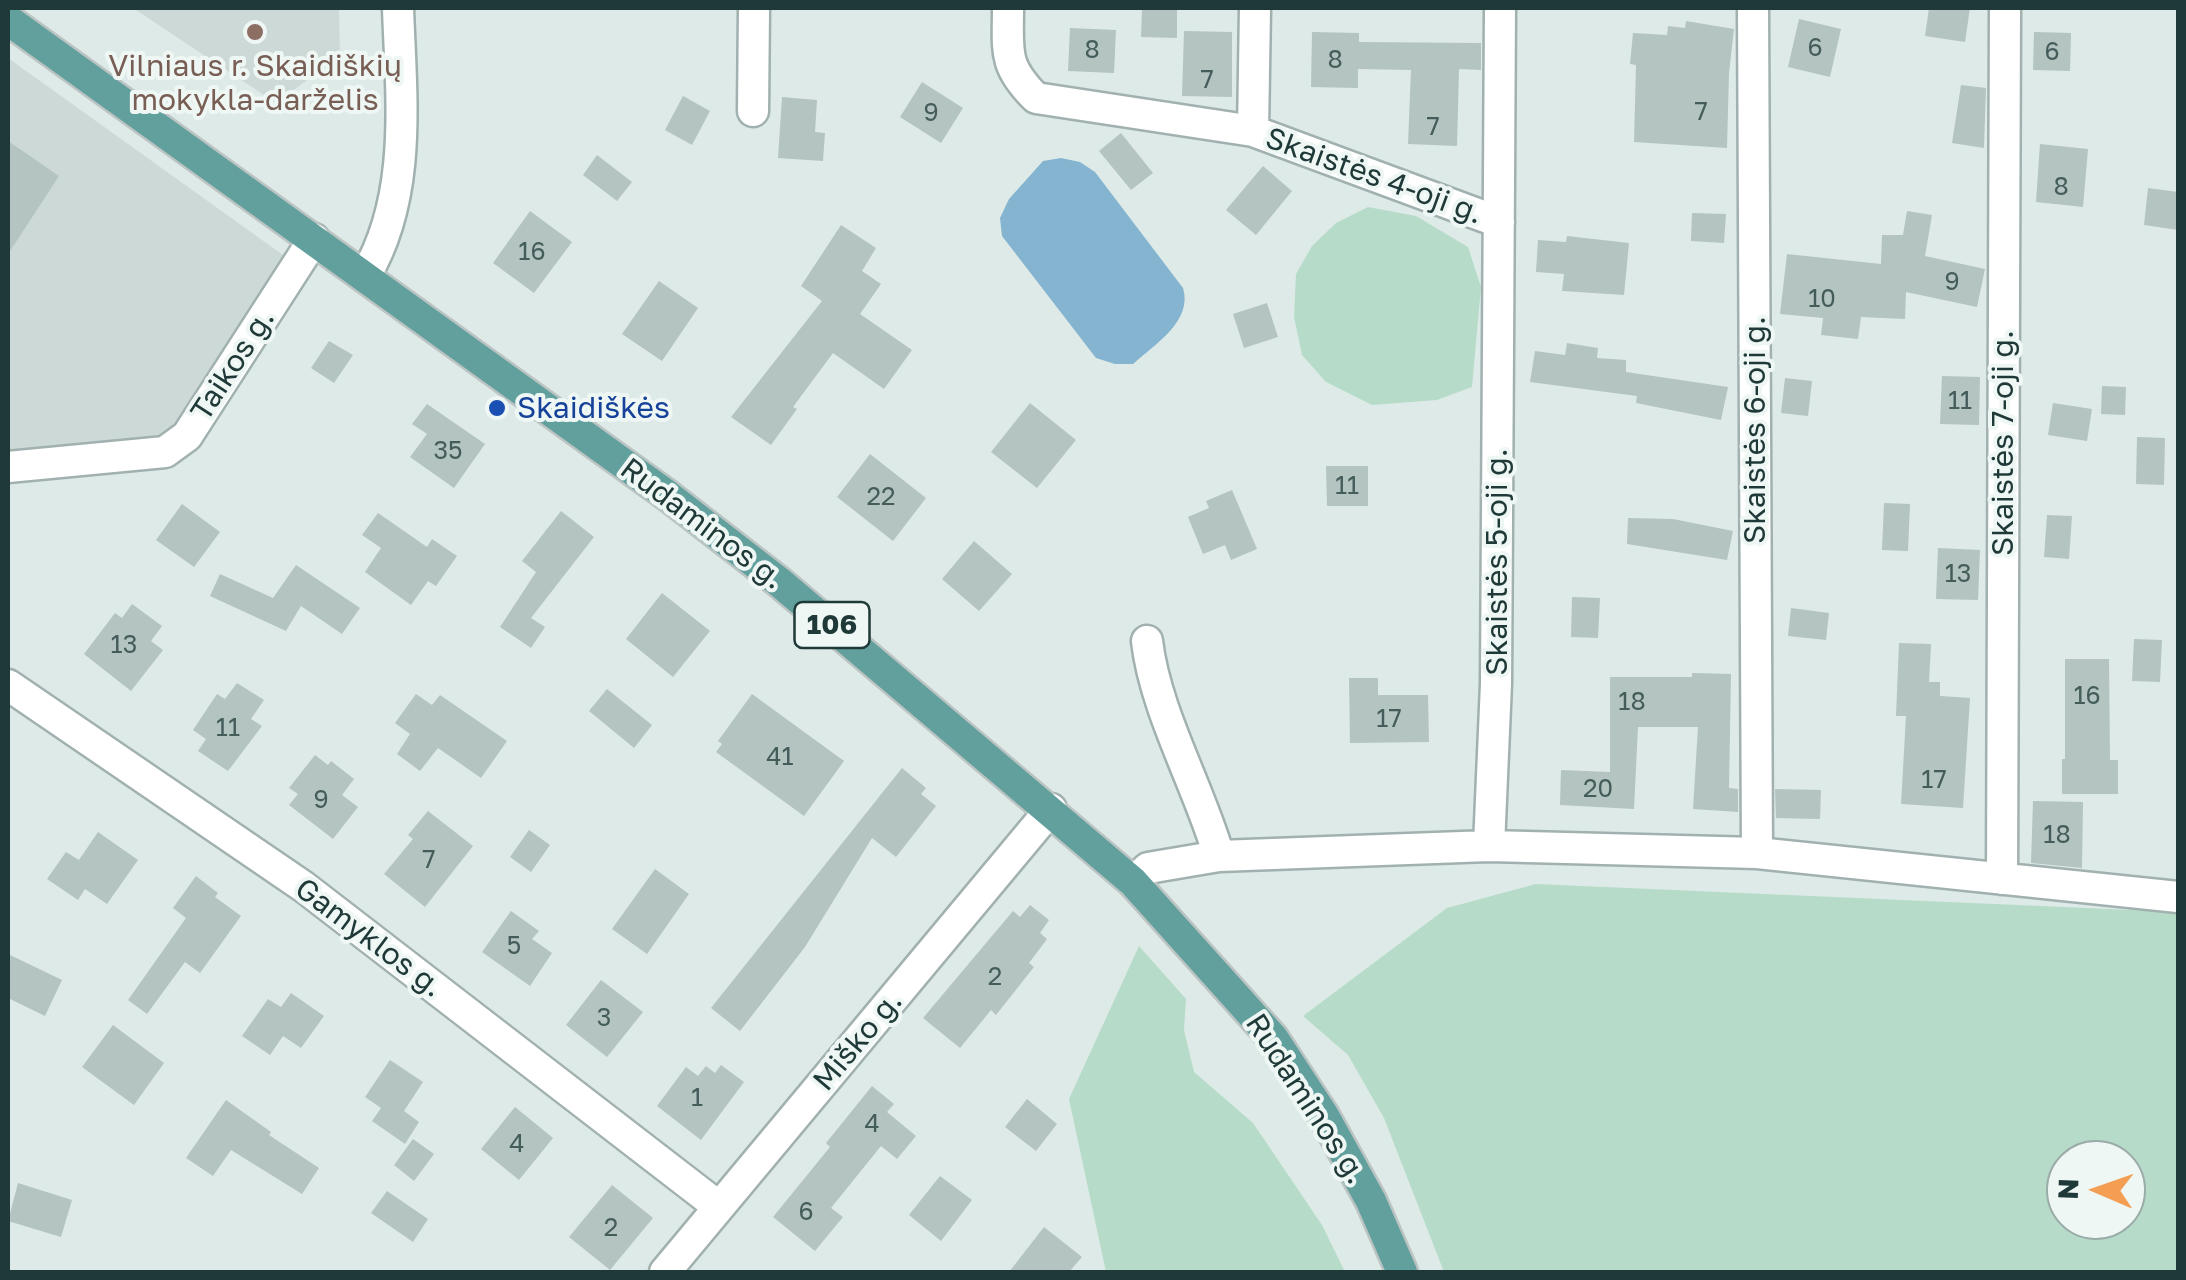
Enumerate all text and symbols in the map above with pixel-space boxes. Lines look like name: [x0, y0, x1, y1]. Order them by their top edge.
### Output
marker: Vilniaus r. Skaidiškių mokykla-darželis: [244, 21, 266, 43]
house number: 6: [1807, 33, 1823, 63]
house number: 8: [1084, 35, 1100, 65]
house number: 6: [2044, 37, 2060, 67]
house number: 8: [1327, 45, 1343, 75]
place label: Vilniaus r. Skaidiškių mokykla-darželis: [108, 48, 402, 118]
house number: 7: [1200, 65, 1214, 95]
house number: 7: [1694, 97, 1708, 127]
house number: 9: [923, 98, 939, 128]
house number: 7: [1426, 112, 1440, 142]
street label: Skaistės 4-oji g.: [1261, 120, 1487, 232]
house number: 8: [2053, 172, 2069, 202]
house number: 16: [518, 237, 546, 267]
house number: 9: [1944, 267, 1960, 297]
house number: 10: [1808, 284, 1836, 314]
street label: Taikos g.: [184, 302, 282, 428]
street label: Skaistės 6-oji g.: [1737, 316, 1773, 544]
street label: Skaistės 7-oji g.: [1985, 330, 2021, 556]
house number: 11: [1948, 386, 1972, 416]
place label: Skaidiškės: [517, 390, 670, 426]
marker: Skaidiškės: [486, 397, 508, 419]
house number: 35: [433, 436, 463, 466]
street label: Skaistės 5-oji g.: [1479, 448, 1515, 676]
street label: Rudaminos g.: [613, 451, 791, 597]
house number: 11: [1335, 471, 1359, 501]
house number: 22: [867, 482, 895, 512]
house number: 13: [1945, 559, 1971, 589]
road number: 106: [794, 602, 870, 648]
house number: 13: [111, 630, 137, 660]
house number: 16: [2073, 681, 2101, 711]
house number: 18: [1618, 687, 1646, 717]
house number: 17: [1376, 704, 1402, 734]
house number: 11: [216, 713, 240, 743]
house number: 41: [766, 742, 794, 772]
house number: 17: [1921, 765, 1947, 795]
house number: 20: [1583, 774, 1613, 804]
house number: 9: [313, 785, 329, 815]
house number: 18: [2043, 820, 2071, 850]
house number: 7: [422, 845, 436, 875]
street label: Gamyklos g.: [288, 871, 450, 1005]
house number: 5: [507, 931, 521, 961]
house number: 2: [988, 962, 1002, 992]
street label: Miško g.: [806, 984, 910, 1098]
house number: 3: [597, 1003, 611, 1033]
street label: Rudaminos g.: [1238, 1007, 1374, 1191]
house number: 1: [691, 1083, 703, 1113]
house number: 4: [864, 1109, 880, 1139]
house number: 4: [509, 1129, 525, 1159]
north arrow: [2046, 1140, 2146, 1240]
text: N: [2051, 1178, 2084, 1200]
house number: 6: [798, 1197, 814, 1227]
house number: 2: [604, 1213, 618, 1243]

